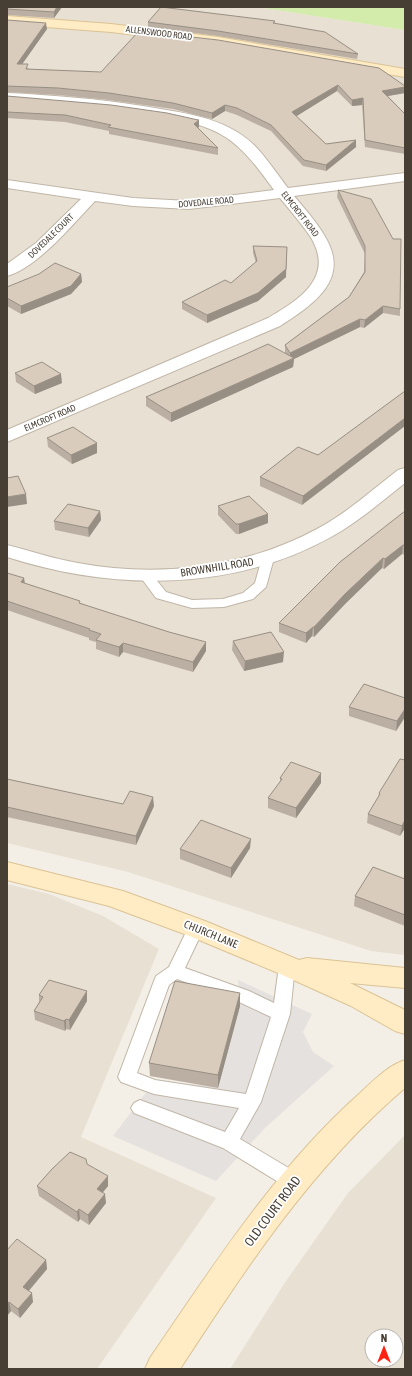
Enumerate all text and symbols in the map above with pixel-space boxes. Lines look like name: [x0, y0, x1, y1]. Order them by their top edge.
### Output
street label: ALLENSWOOD ROAD: [125, 24, 193, 42]
street label: ELMCROFT ROAD: [279, 189, 321, 239]
street label: DOVEDALE ROAD: [178, 195, 234, 209]
street label: DOVEDALE COURT: [26, 212, 76, 260]
street label: ELMCROFT ROAD: [23, 403, 77, 433]
street label: BROWNHILL ROAD: [180, 555, 254, 579]
street label: CHURCH LANE: [182, 918, 240, 950]
street label: OLD COURT ROAD: [241, 1173, 304, 1249]
north arrow: [364, 1328, 404, 1368]
text: N: [381, 1332, 387, 1344]

